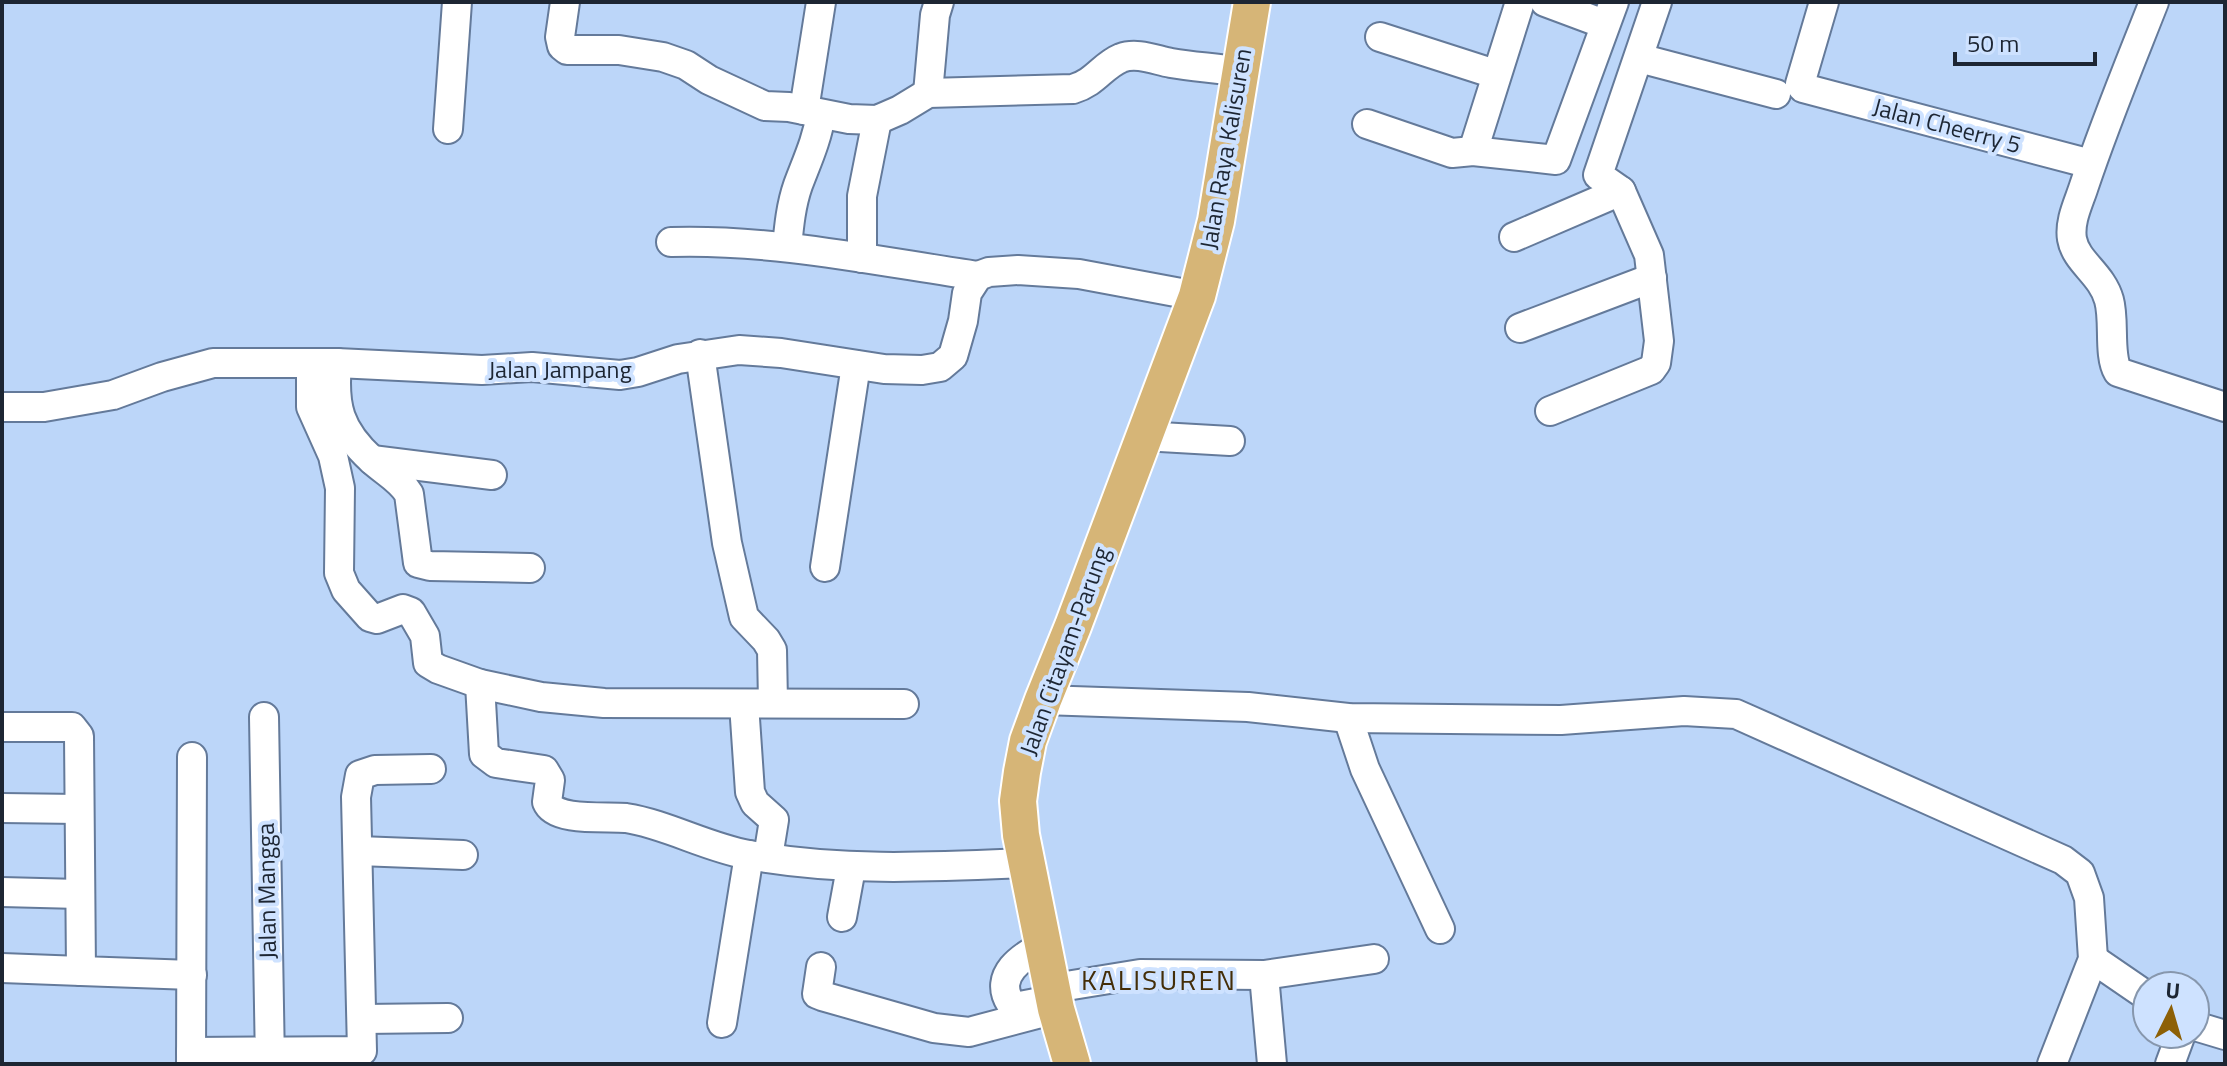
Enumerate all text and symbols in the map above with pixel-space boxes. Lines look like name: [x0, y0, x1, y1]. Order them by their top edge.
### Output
scale bar: [1955, 16, 2095, 66]
text: 50 m: [1967, 25, 2019, 61]
street label: Jalan Raya Kalisuren: [1190, 45, 1260, 252]
street label: Jalan Cheerry 5: [1869, 88, 2025, 162]
street label: Jalan Jampang: [488, 351, 632, 387]
street label: Jalan Citayam-Parung: [1010, 541, 1119, 760]
street label: Jalan Mangga: [247, 822, 285, 960]
district label: KALISUREN: [1081, 958, 1237, 1001]
north arrow: [2131, 970, 2211, 1050]
text: U: [2164, 973, 2181, 1008]

